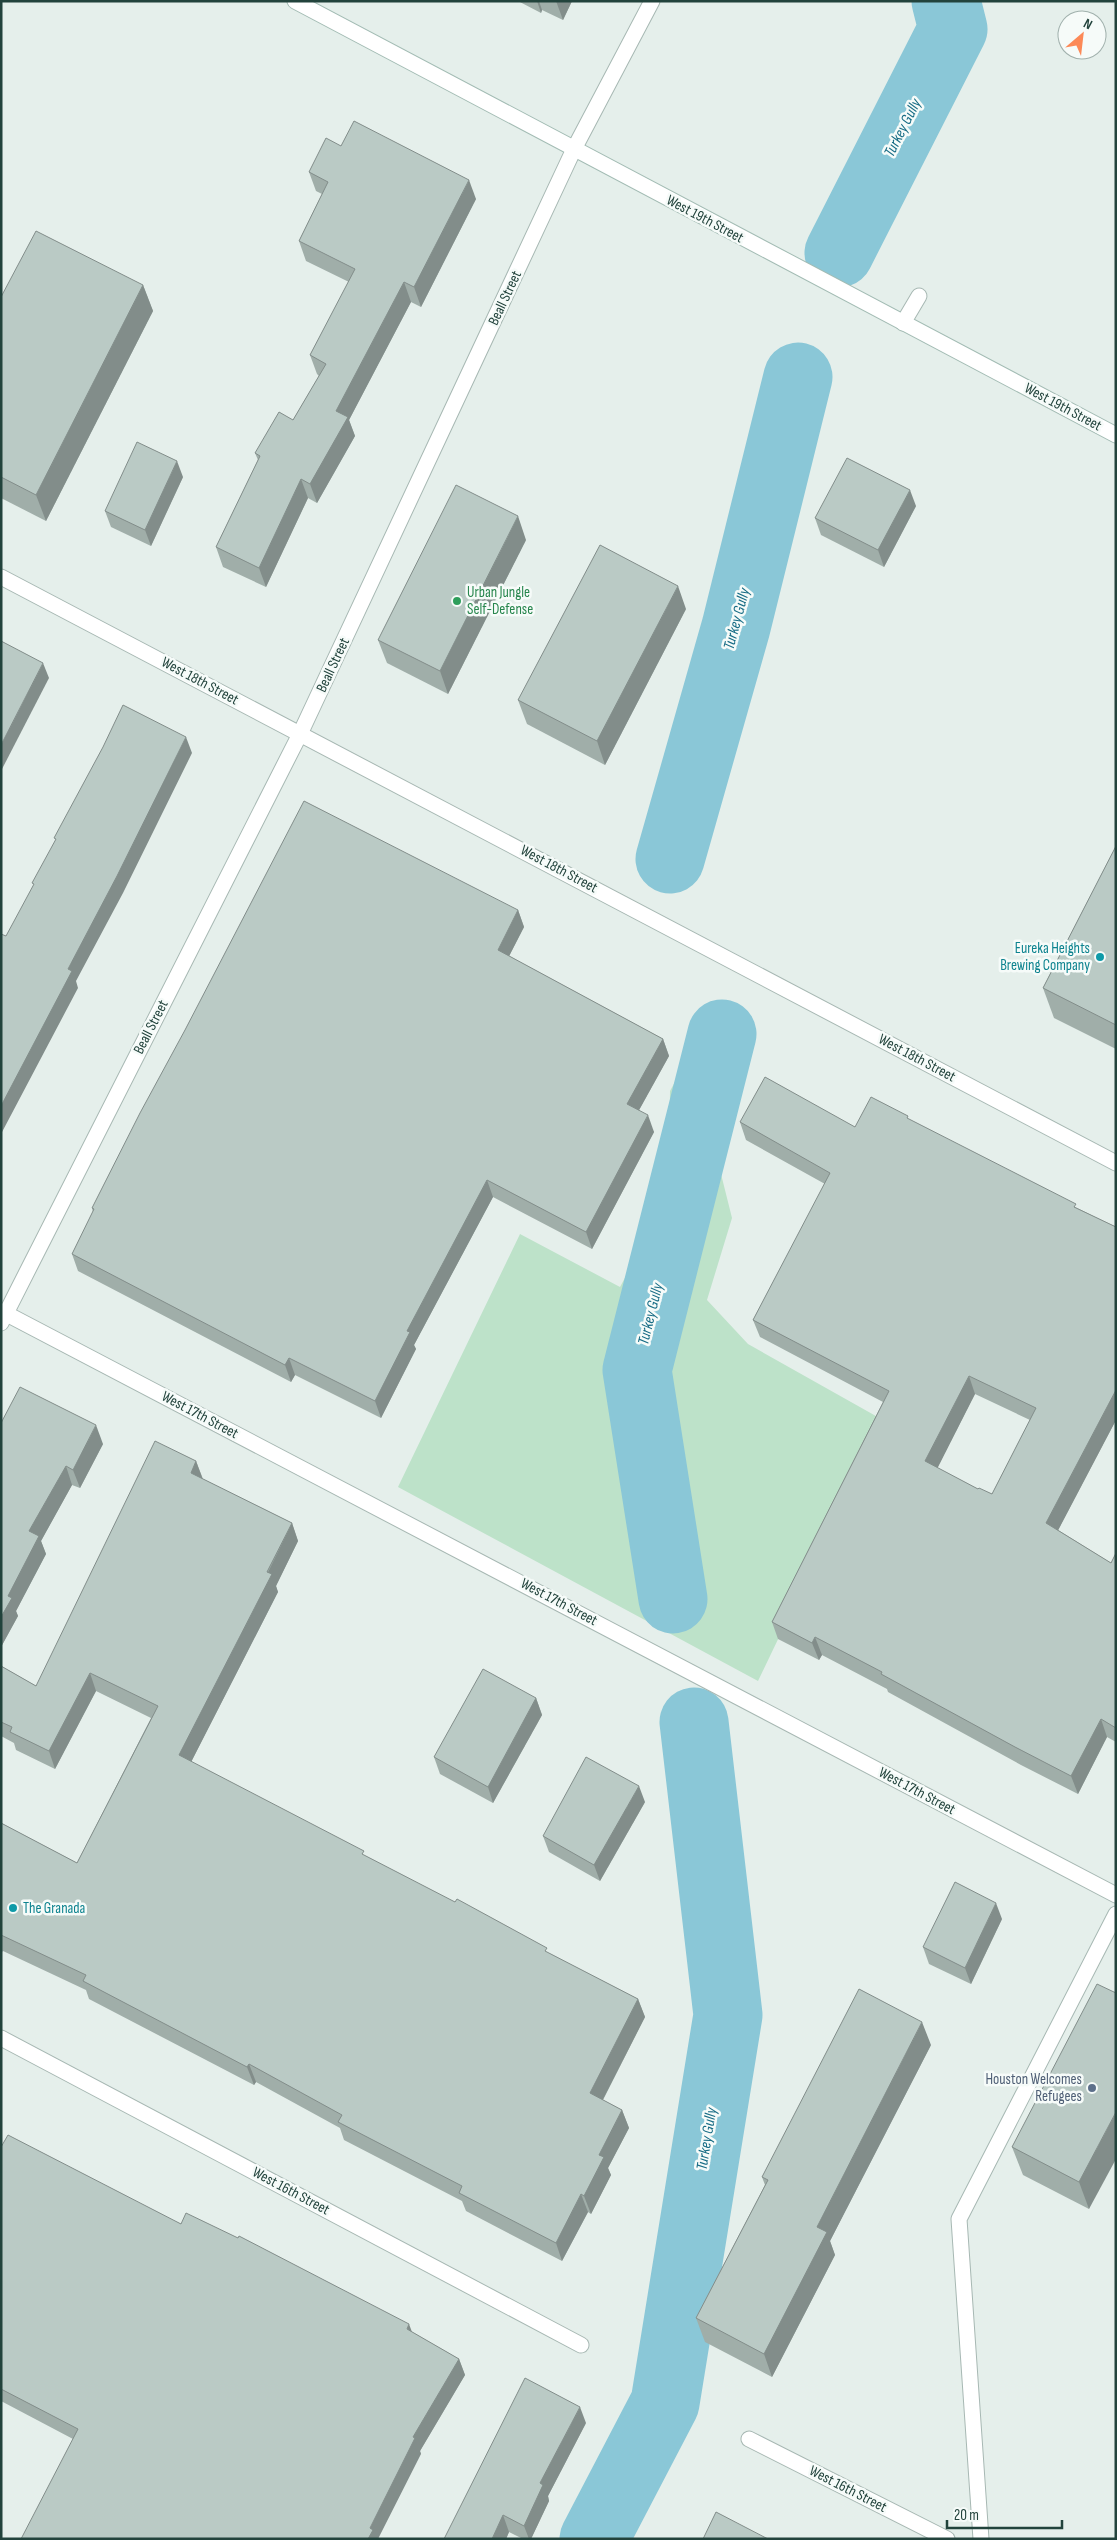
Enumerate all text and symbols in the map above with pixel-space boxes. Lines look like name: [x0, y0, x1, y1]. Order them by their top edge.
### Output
north arrow: [1057, 10, 1107, 60]
text: N: [1081, 15, 1095, 33]
water label: Turkey Gully: [880, 95, 926, 160]
street label: West 19th Street: [663, 191, 747, 248]
street label: Beall Street: [484, 267, 526, 328]
street label: West 19th Street: [1021, 379, 1105, 436]
place label: Urban Jungle Self-Defense: [467, 583, 533, 619]
water label: Turkey Gully: [720, 585, 755, 652]
marker: Urban Jungle Self-Defense: [451, 595, 463, 607]
street label: Beall Street: [312, 634, 354, 695]
street label: West 18th Street: [158, 653, 242, 709]
street label: West 18th Street: [517, 841, 601, 897]
place label: Eureka Heights Brewing Company: [1000, 939, 1090, 975]
marker: Eureka Heights Brewing Company: [1094, 951, 1106, 963]
street label: Beall Street: [129, 996, 173, 1057]
street label: West 18th Street: [875, 1030, 959, 1086]
water label: Turkey Gully: [634, 1280, 668, 1347]
street label: West 17th Street: [158, 1387, 242, 1443]
street label: West 17th Street: [517, 1574, 601, 1630]
street label: West 17th Street: [875, 1763, 959, 1819]
place label: The Granada: [23, 1899, 86, 1918]
marker: The Granada: [7, 1902, 19, 1914]
place label: Houston Welcomes Refugees: [985, 2070, 1082, 2106]
marker: Houston Welcomes Refugees: [1086, 2082, 1098, 2094]
water label: Turkey Gully: [693, 2105, 721, 2172]
street label: West 16th Street: [249, 2163, 333, 2219]
street label: West 16th Street: [806, 2461, 890, 2517]
scale bar: [947, 2498, 1062, 2530]
text: 20 m: [954, 2506, 979, 2525]

